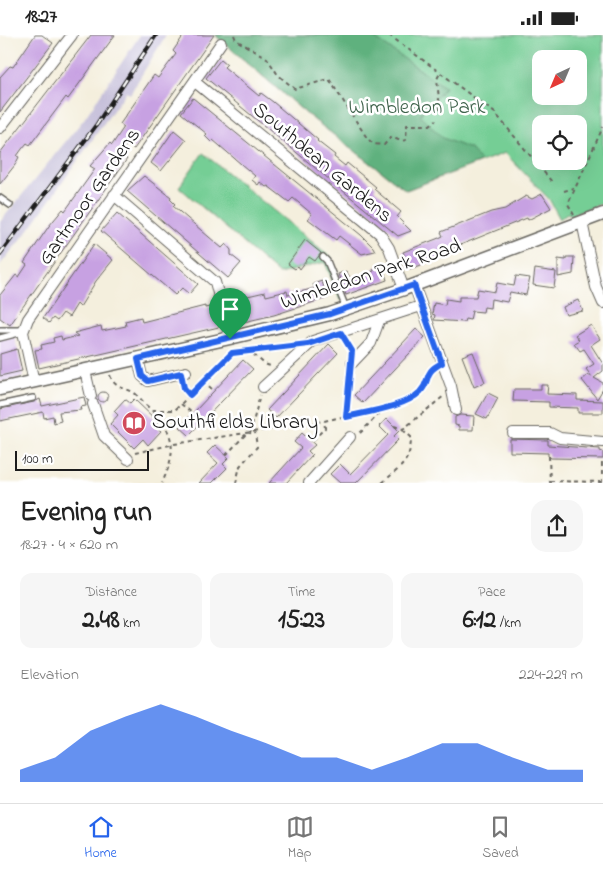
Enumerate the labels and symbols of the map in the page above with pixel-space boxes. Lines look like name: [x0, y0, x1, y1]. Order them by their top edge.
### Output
north arrow: [532, 50, 588, 105]
park label: Wimbledon Park: [348, 93, 486, 123]
street label: Southdean Gardens: [245, 95, 399, 231]
street label: Gartmoor Gardens: [31, 122, 149, 272]
street label: Wimbledon Park Road: [277, 232, 465, 318]
pin: [209, 288, 251, 339]
place label: Southfields Library: [152, 408, 318, 440]
library icon: Southfields Library: [121, 410, 147, 436]
scale bar: [15, 448, 149, 471]

